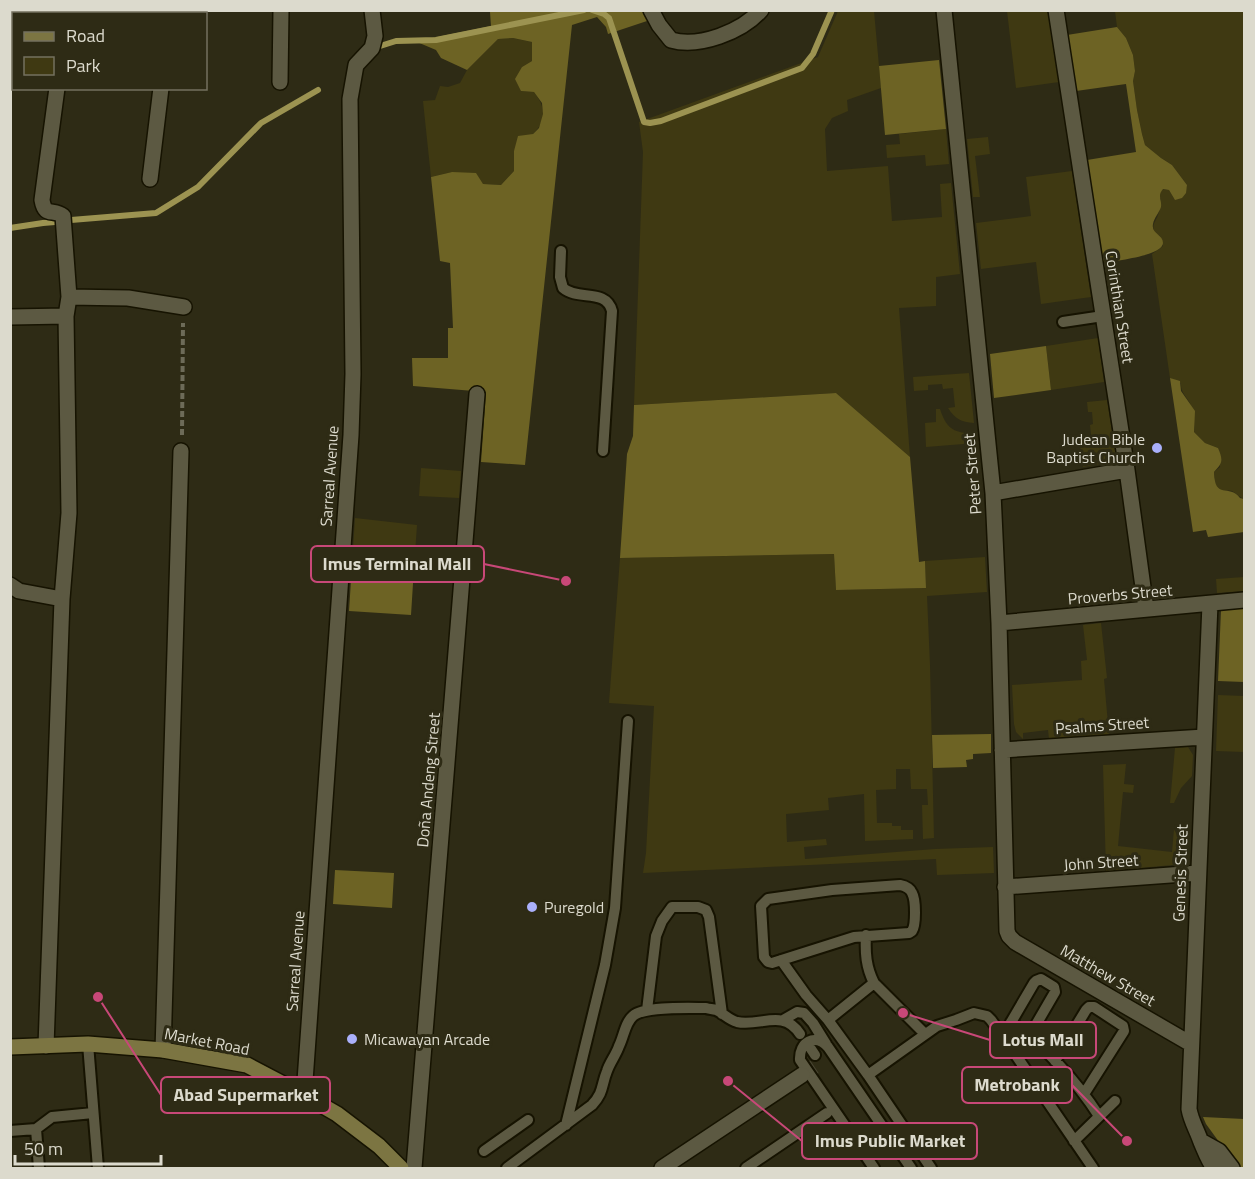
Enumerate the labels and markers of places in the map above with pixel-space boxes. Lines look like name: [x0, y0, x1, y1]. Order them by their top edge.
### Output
place label: Judean Bible Baptist Church: [1046, 427, 1145, 469]
marker: Judean Bible Baptist Church: [1150, 441, 1164, 455]
callout: Imus Terminal Mall: [311, 546, 484, 582]
place label: Puregold: [544, 895, 604, 919]
marker: Puregold: [525, 900, 539, 914]
callout: Lotus Mall: [990, 1022, 1096, 1058]
place label: Micawayan Arcade: [364, 1027, 490, 1051]
marker: Micawayan Arcade: [345, 1032, 359, 1046]
callout: Metrobank: [962, 1067, 1072, 1103]
callout: Abad Supermarket: [161, 1077, 330, 1113]
callout: Imus Public Market: [802, 1123, 977, 1159]

